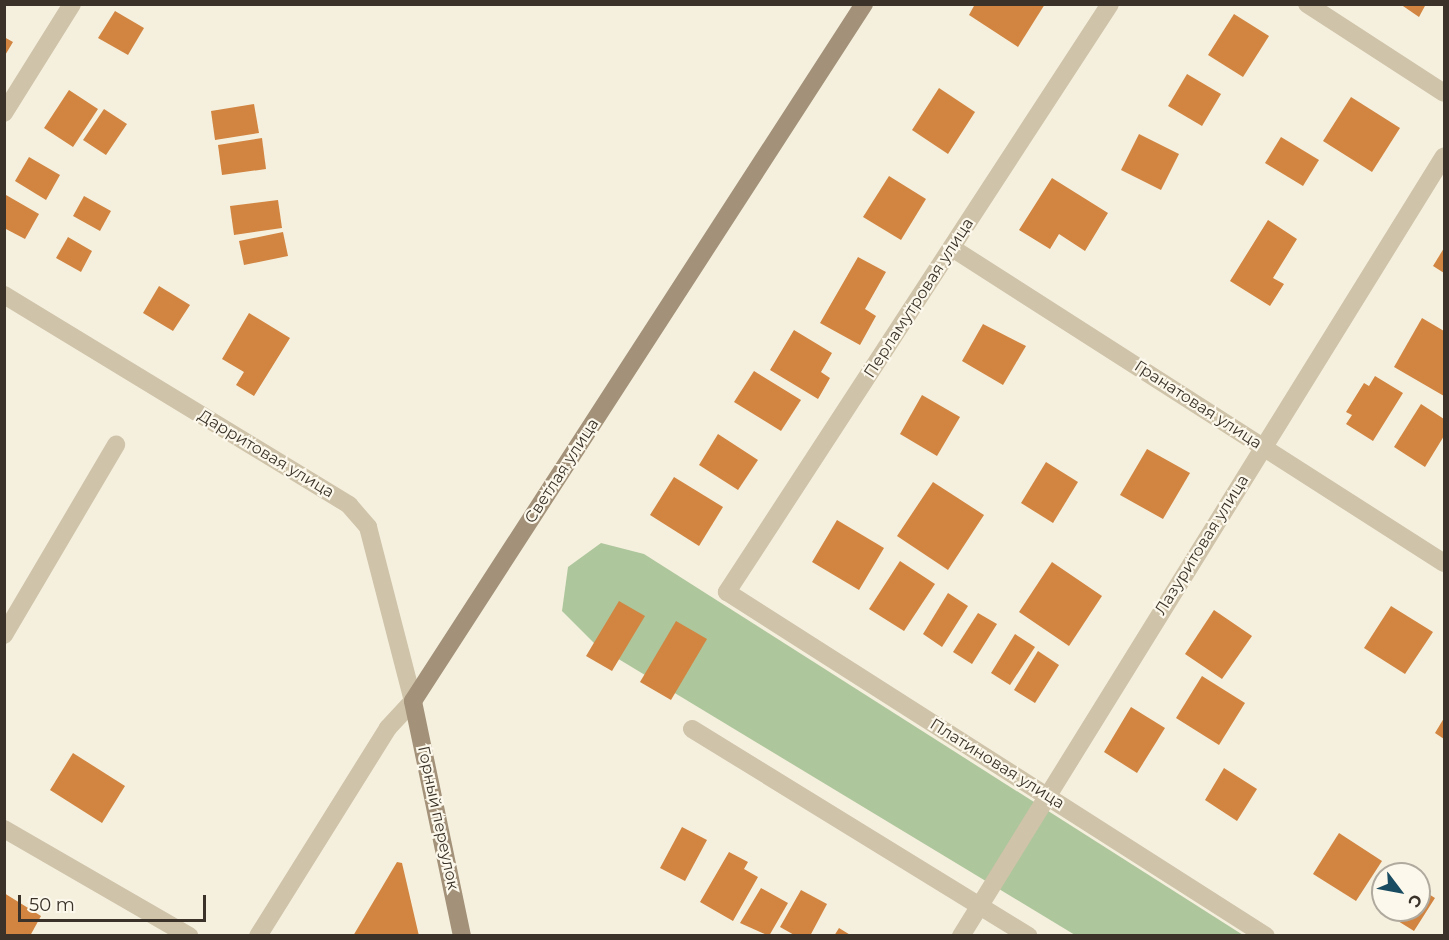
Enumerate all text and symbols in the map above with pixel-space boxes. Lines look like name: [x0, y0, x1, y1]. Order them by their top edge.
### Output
street label: Перламутровая улица: [860, 215, 978, 381]
street label: Гранатовая улица: [1131, 357, 1265, 453]
street label: Дарритовая улица: [195, 406, 337, 502]
street label: Светлая улица: [521, 415, 603, 527]
street label: Лазуритовая улица: [1151, 471, 1253, 619]
street label: Платиновая улица: [926, 715, 1068, 813]
street label: Горный переулок: [413, 744, 463, 892]
north arrow: [1371, 862, 1431, 922]
scale bar: [21, 883, 208, 921]
text: С: [1404, 891, 1426, 911]
text: 50 m: [29, 894, 75, 916]

